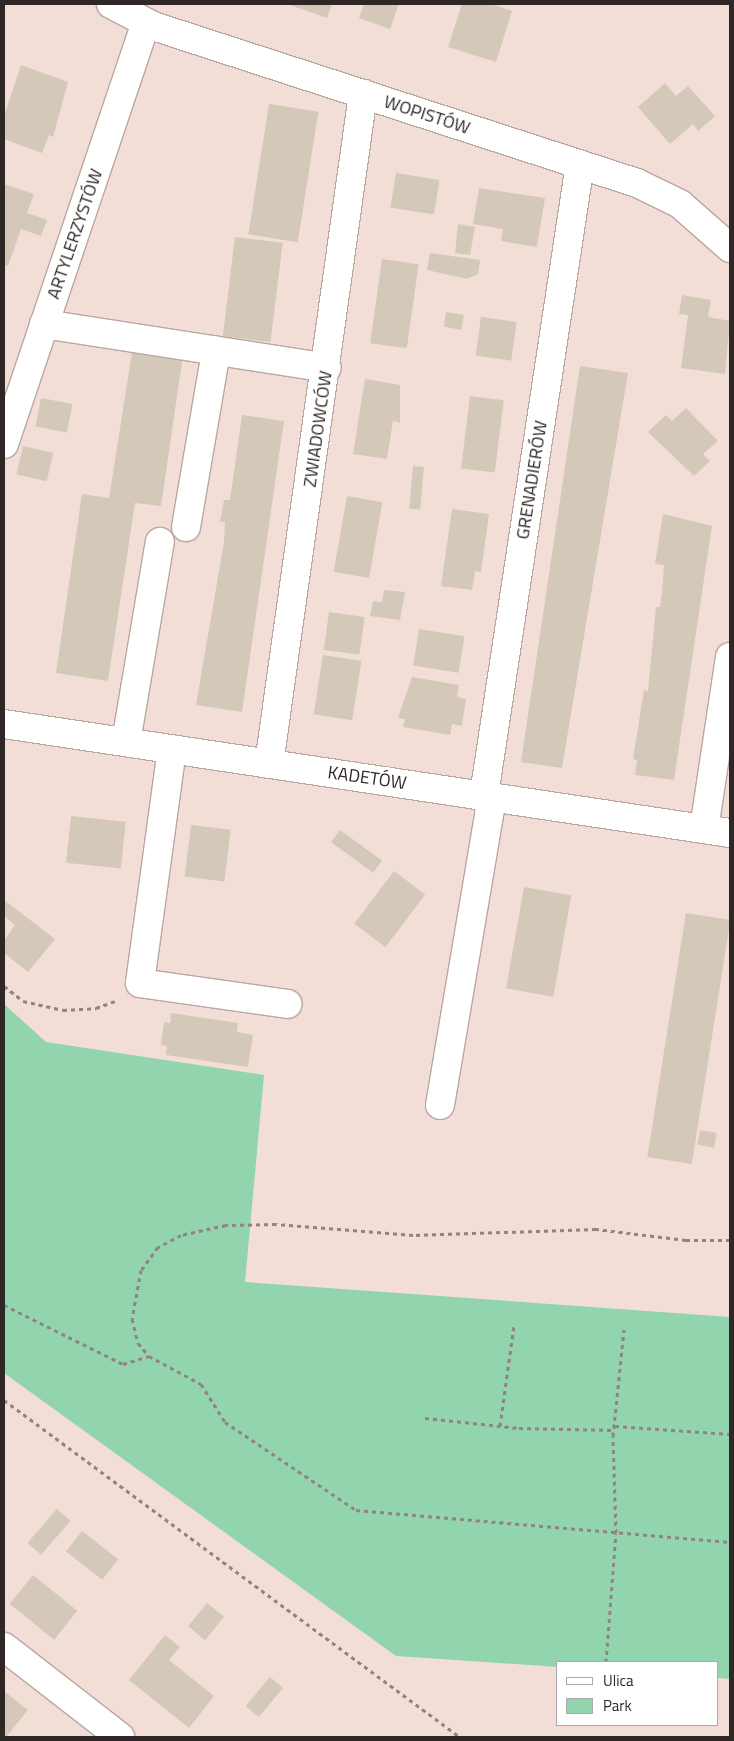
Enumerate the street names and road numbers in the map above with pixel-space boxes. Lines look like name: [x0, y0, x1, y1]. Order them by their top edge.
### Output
street label: WOPISTÓW: [381, 91, 473, 139]
street label: ARTYLERZYSTÓW: [43, 166, 107, 302]
street label: ZWIADOWCÓW: [299, 369, 337, 489]
street label: GRENADIERÓW: [512, 419, 552, 541]
street label: KADETÓW: [326, 762, 408, 794]

